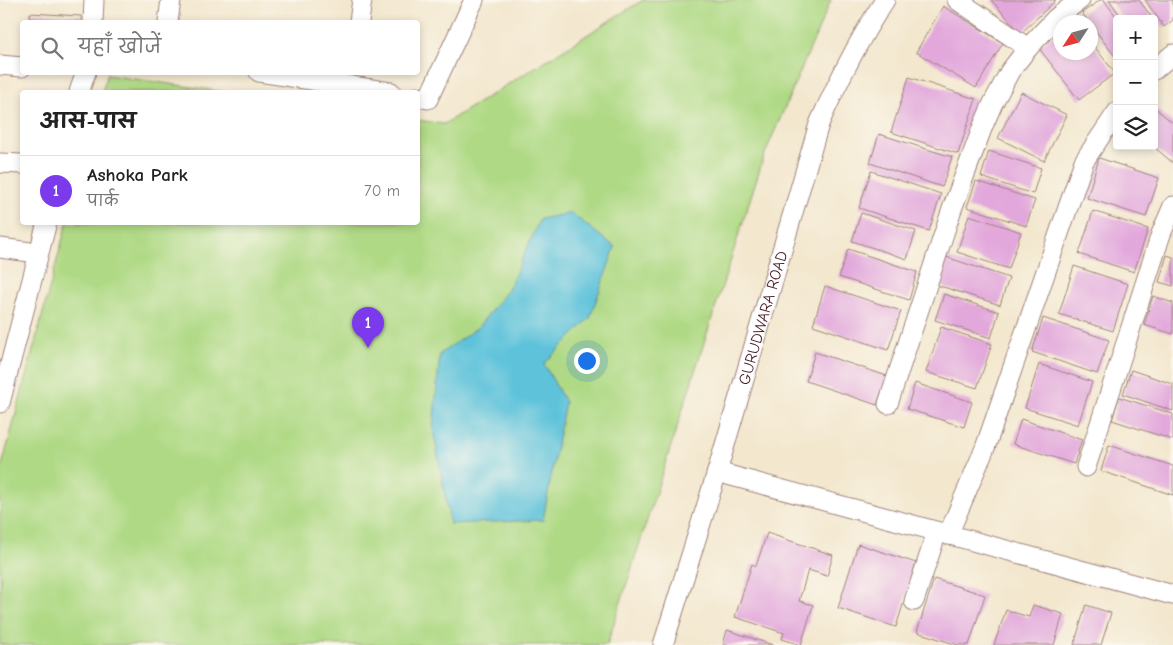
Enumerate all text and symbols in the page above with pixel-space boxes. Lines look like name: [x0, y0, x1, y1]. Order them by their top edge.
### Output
north arrow: [1053, 15, 1098, 60]
map controls: [1113, 15, 1158, 150]
button: +: [1113, 15, 1158, 60]
search box: [20, 20, 420, 75]
icon: search: [38, 34, 66, 62]
text: यहाँ खोजें: [78, 36, 161, 58]
button: −: [1113, 60, 1158, 105]
button: layers: [1113, 105, 1158, 150]
text: आस-पास: [40, 109, 136, 133]
text: Ashoka Park: [87, 164, 188, 186]
text: 1: [53, 182, 59, 200]
text: 70 m: [364, 182, 400, 200]
text: पार्क: [87, 192, 118, 210]
street label: GURUDWARA ROAD: [735, 249, 791, 387]
pin: 1: [352, 307, 384, 348]
your location: [574, 348, 600, 374]

